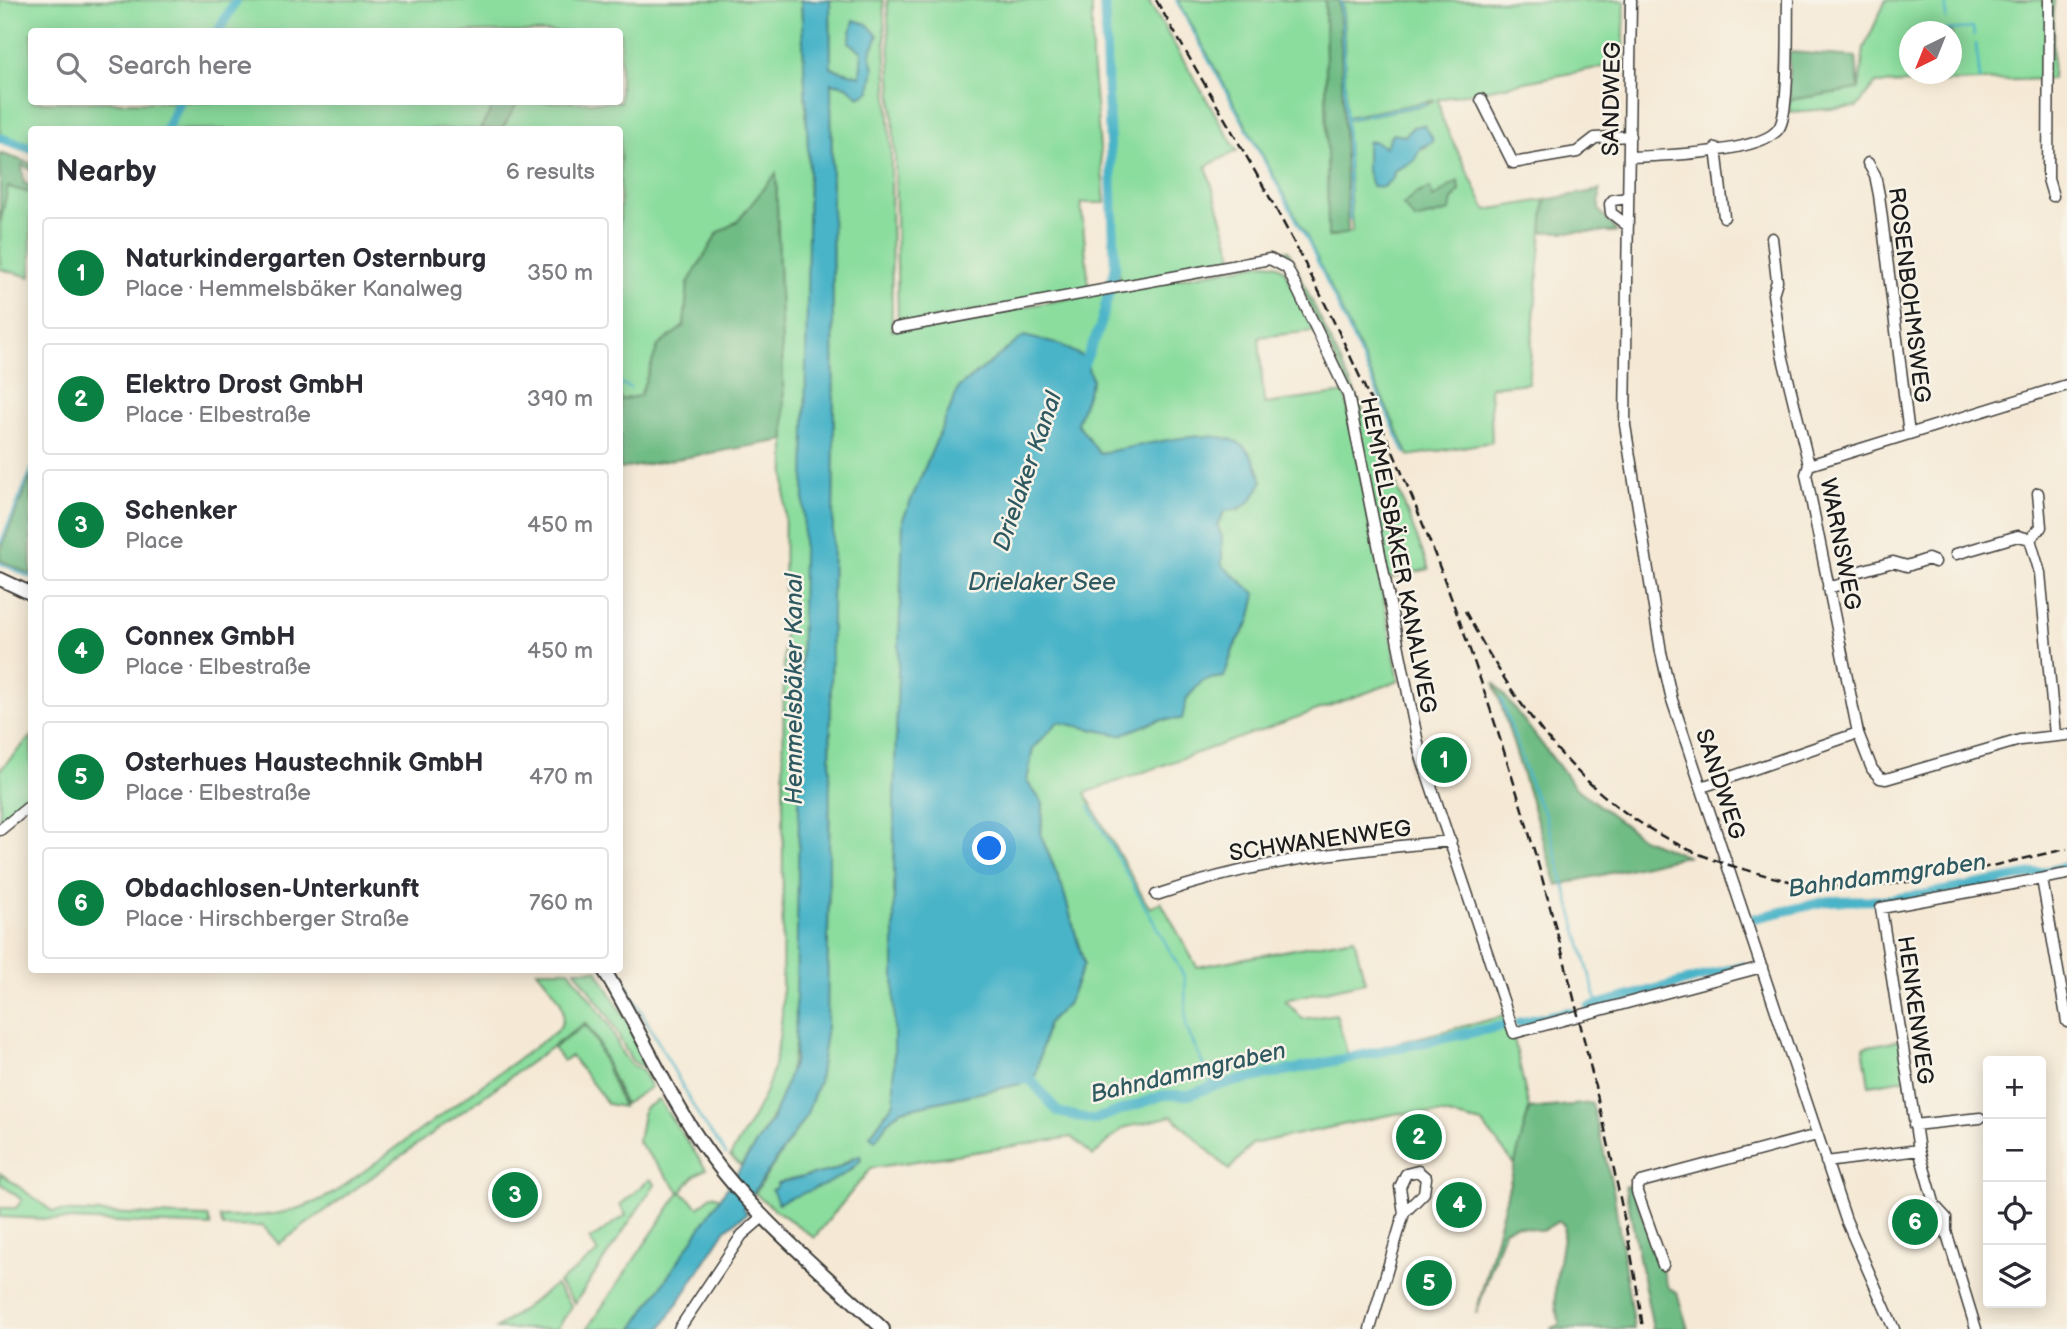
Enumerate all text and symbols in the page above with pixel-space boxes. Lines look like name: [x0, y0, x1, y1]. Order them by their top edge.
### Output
north arrow: [1899, 21, 1962, 84]
search box: [28, 28, 623, 105]
street label: SANDWEG: [1597, 42, 1627, 156]
icon: search: [52, 48, 90, 86]
text: Search here: [108, 51, 252, 82]
text: Nearby: [56, 154, 156, 190]
text: 6 results: [506, 158, 595, 186]
street label: ROSENBOHMSWEG: [1882, 186, 1936, 405]
text: Naturkindergarten Osternburg: [125, 244, 486, 275]
text: 1: [76, 259, 86, 287]
text: 350 m: [527, 259, 593, 287]
text: Place · Hemmelsbäker Kanalweg: [125, 275, 463, 303]
text: Elektro Drost GmbH: [125, 370, 364, 401]
text: 2: [74, 385, 88, 413]
text: 390 m: [527, 385, 593, 413]
water label: Drielaker Kanal: [987, 386, 1069, 555]
street label: HEMMELSBÄKER KANALWEG: [1354, 395, 1442, 716]
text: Place · Elbestraße: [125, 401, 311, 429]
street label: WARNSWEG: [1814, 476, 1867, 613]
text: Schenker: [125, 496, 237, 527]
text: 3: [74, 511, 88, 539]
text: 450 m: [527, 511, 593, 539]
text: Place: [125, 527, 183, 555]
water label: Drielaker See: [968, 568, 1116, 597]
water label: Hemmelsbäker Kanal: [780, 572, 809, 805]
text: Connex GmbH: [125, 622, 295, 653]
text: 4: [74, 637, 88, 665]
text: 450 m: [527, 637, 593, 665]
text: Place · Elbestraße: [125, 653, 311, 681]
street label: SANDWEG: [1689, 726, 1751, 843]
pin: 1: [1421, 734, 1467, 786]
text: Osterhues Haustechnik GmbH: [125, 748, 484, 779]
text: 5: [74, 763, 88, 791]
text: 470 m: [529, 763, 593, 791]
text: Place · Elbestraße: [125, 779, 311, 807]
street label: SCHWANENWEG: [1227, 814, 1413, 868]
your location: [972, 831, 1006, 865]
water label: Bahndammgraben: [1786, 847, 1988, 904]
text: Obdachlosen-Unterkunft: [125, 874, 419, 905]
text: 6: [74, 889, 88, 917]
text: 760 m: [529, 889, 593, 917]
text: Place · Hirschberger Straße: [125, 905, 409, 933]
street label: HENKENWEG: [1891, 934, 1939, 1086]
water label: Bahndammgraben: [1087, 1036, 1289, 1109]
map controls: [1983, 1056, 2046, 1308]
button: +: [1983, 1056, 2046, 1119]
pin: 2: [1396, 1111, 1442, 1163]
button: −: [1983, 1119, 2046, 1182]
pin: 3: [492, 1169, 538, 1221]
pin: 4: [1436, 1179, 1482, 1231]
button: locate: [1983, 1182, 2046, 1245]
pin: 6: [1892, 1196, 1938, 1248]
button: layers: [1983, 1245, 2046, 1308]
pin: 5: [1406, 1257, 1452, 1309]

